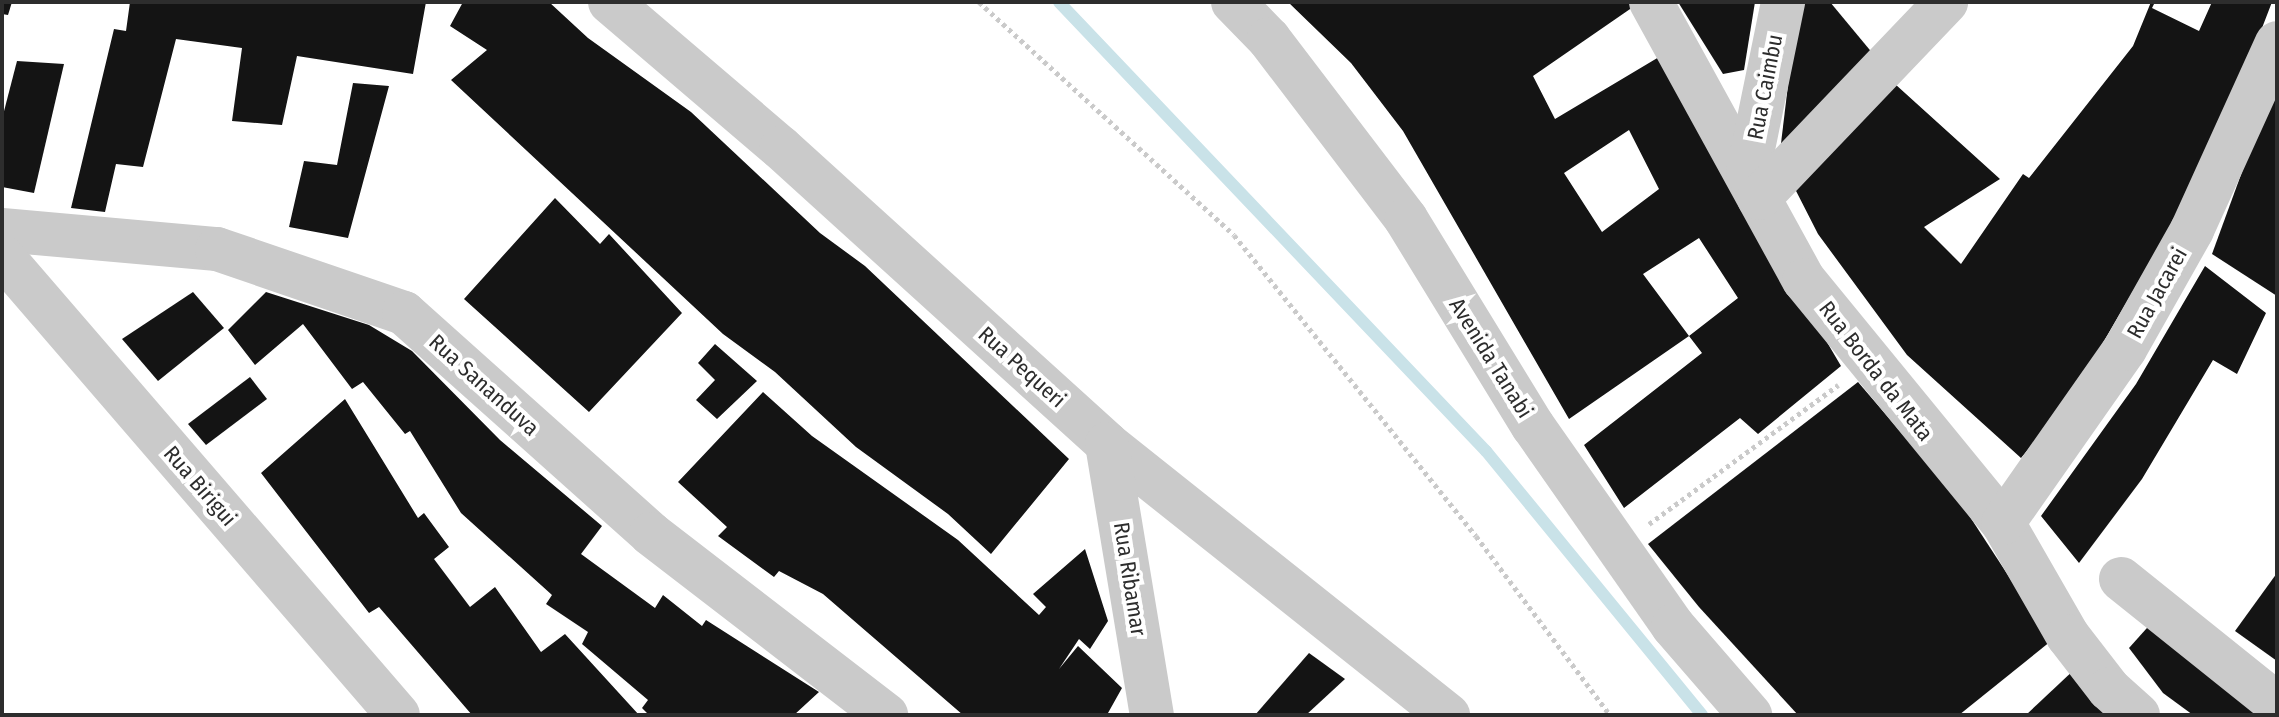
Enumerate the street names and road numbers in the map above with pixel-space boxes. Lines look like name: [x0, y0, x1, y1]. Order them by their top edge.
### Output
street label: Rua Caimbu: [1742, 32, 1788, 142]
street label: Rua Jacarei: [2121, 243, 2193, 343]
street label: Avenida Tanabi: [1444, 293, 1538, 423]
street label: Rua Borda da Mata: [1813, 296, 1939, 446]
street label: Rua Pequeri: [973, 321, 1071, 413]
street label: Rua Sananduva: [424, 329, 544, 441]
street label: Rua Birigui: [158, 441, 242, 531]
street label: Rua Ribamar: [1108, 520, 1152, 638]

